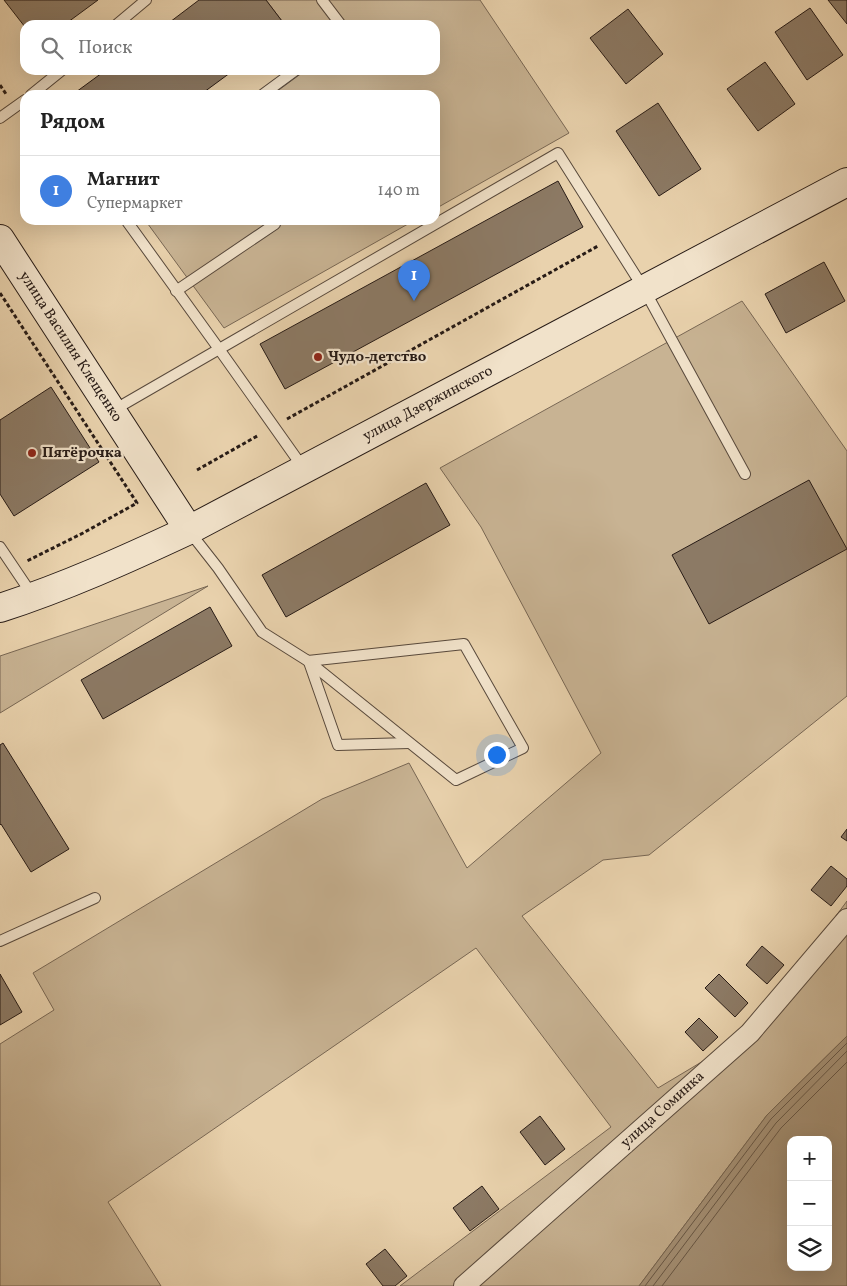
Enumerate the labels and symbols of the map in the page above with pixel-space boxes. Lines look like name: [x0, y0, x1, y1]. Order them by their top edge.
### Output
pin: 1: [398, 260, 430, 301]
street label: улица Василия Клещенко: [13, 267, 127, 427]
place label: Чудо-детство: [328, 347, 427, 368]
marker: Чудо-детство: [312, 351, 324, 363]
street label: улица Дзержинского: [359, 361, 497, 447]
place label: Пятёрочка: [42, 443, 122, 464]
marker: Пятёрочка: [26, 447, 38, 459]
your location: [484, 742, 510, 768]
street label: улица Соминка: [616, 1067, 710, 1153]

